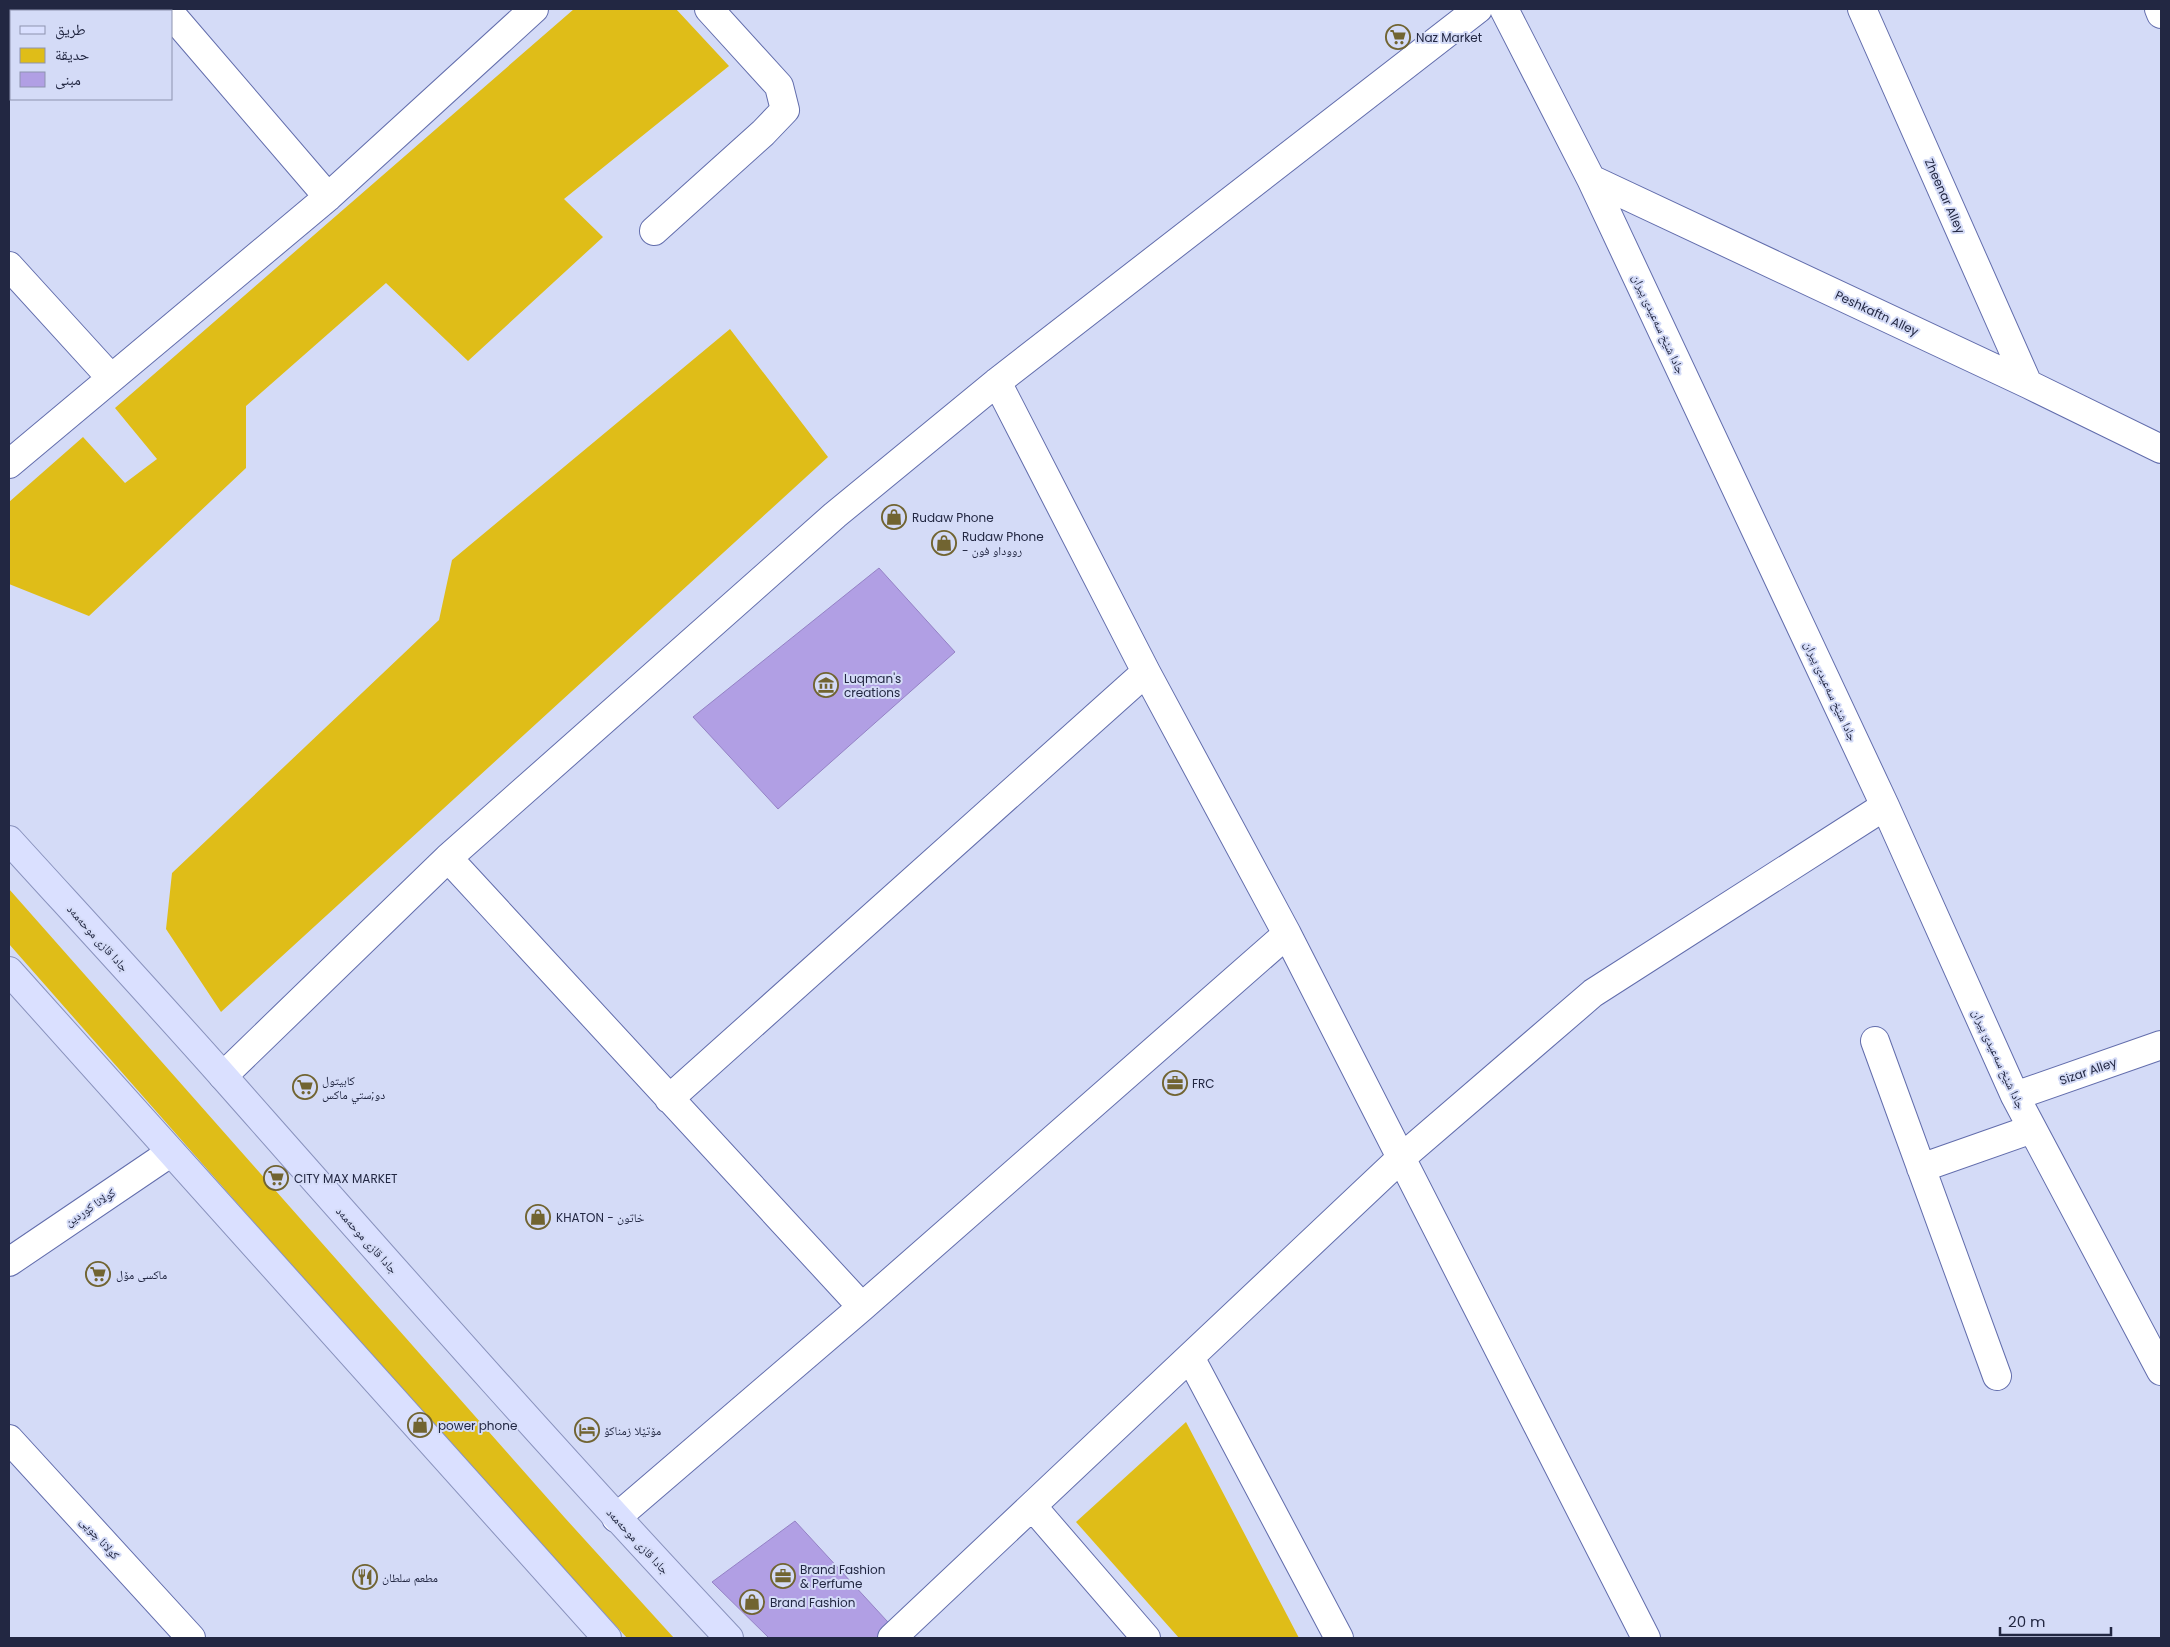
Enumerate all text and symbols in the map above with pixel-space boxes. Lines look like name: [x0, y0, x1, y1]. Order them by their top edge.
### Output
legend: [10, 10, 172, 100]
text: طريق: [55, 19, 86, 40]
supermarket icon: Naz Market: [1385, 24, 1411, 50]
place label: Naz Market: [1416, 29, 1482, 46]
text: حديقة: [55, 44, 90, 65]
text: مبنى: [55, 69, 81, 90]
street label: Zheenar Alley: [1921, 156, 1969, 237]
street label: جادا شێخ سەعیدێ پیران: [1628, 271, 1690, 377]
street label: Peshkaftn Alley: [1833, 286, 1922, 340]
shop icon: Rudaw Phone: [881, 504, 907, 530]
place label: Rudaw Phone: [912, 509, 994, 526]
place label: Rudaw Phone - رووداو فون: [962, 528, 1044, 559]
shop icon: Rudaw Phone - رووداو فون: [931, 530, 957, 556]
street label: جادا شێخ سەعیدێ پیران: [1800, 638, 1862, 744]
place label: Luqman's creations: [844, 670, 901, 701]
museum icon: Luqman's creations: [813, 672, 839, 698]
street label: جادا قازی موحەمەد: [63, 901, 133, 976]
street label: جادا شێخ سەعیدێ پیران: [1968, 1006, 2030, 1112]
street label: Sizar Alley: [2057, 1053, 2119, 1089]
office icon: FRC: [1162, 1070, 1188, 1096]
place label: كابيتول دو;ستي ماكس: [322, 1072, 385, 1105]
supermarket icon: كابيتول دو;ستي ماكس: [292, 1074, 318, 1100]
place label: FRC: [1192, 1075, 1215, 1092]
supermarket icon: CITY MAX MARKET: [263, 1165, 289, 1191]
place label: CITY MAX MARKET: [294, 1170, 398, 1187]
street label: کولانا کوردین: [61, 1184, 119, 1230]
street label: جادا قازی موحەمەد: [332, 1203, 402, 1278]
shop icon: KHATON - خاتون: [525, 1204, 551, 1230]
place label: KHATON - خاتون: [556, 1209, 645, 1226]
supermarket icon: ماکسی مۆل: [85, 1261, 111, 1287]
place label: ماکسی مۆل: [116, 1266, 167, 1283]
shop icon: power phone: [407, 1412, 433, 1438]
place label: power phone: [438, 1417, 517, 1434]
hotel icon: مۆتێلا زمناکۆ: [574, 1417, 600, 1443]
place label: مۆتێلا زمناکۆ: [604, 1422, 661, 1439]
street label: جادا قازی موحەمەد: [603, 1504, 673, 1578]
street label: کولانا چوپی: [76, 1513, 124, 1563]
place label: Brand Fashion & Perfume: [800, 1561, 885, 1592]
office icon: Brand Fashion & Perfume: [770, 1563, 796, 1589]
restaurant icon: مطعم سلطان: [352, 1564, 378, 1590]
place label: مطعم سلطان: [382, 1569, 438, 1586]
shop icon: Brand Fashion: [739, 1589, 765, 1615]
place label: Brand Fashion: [770, 1594, 855, 1611]
scale bar: [2000, 1604, 2111, 1636]
text: 20 m: [2008, 1611, 2046, 1632]

